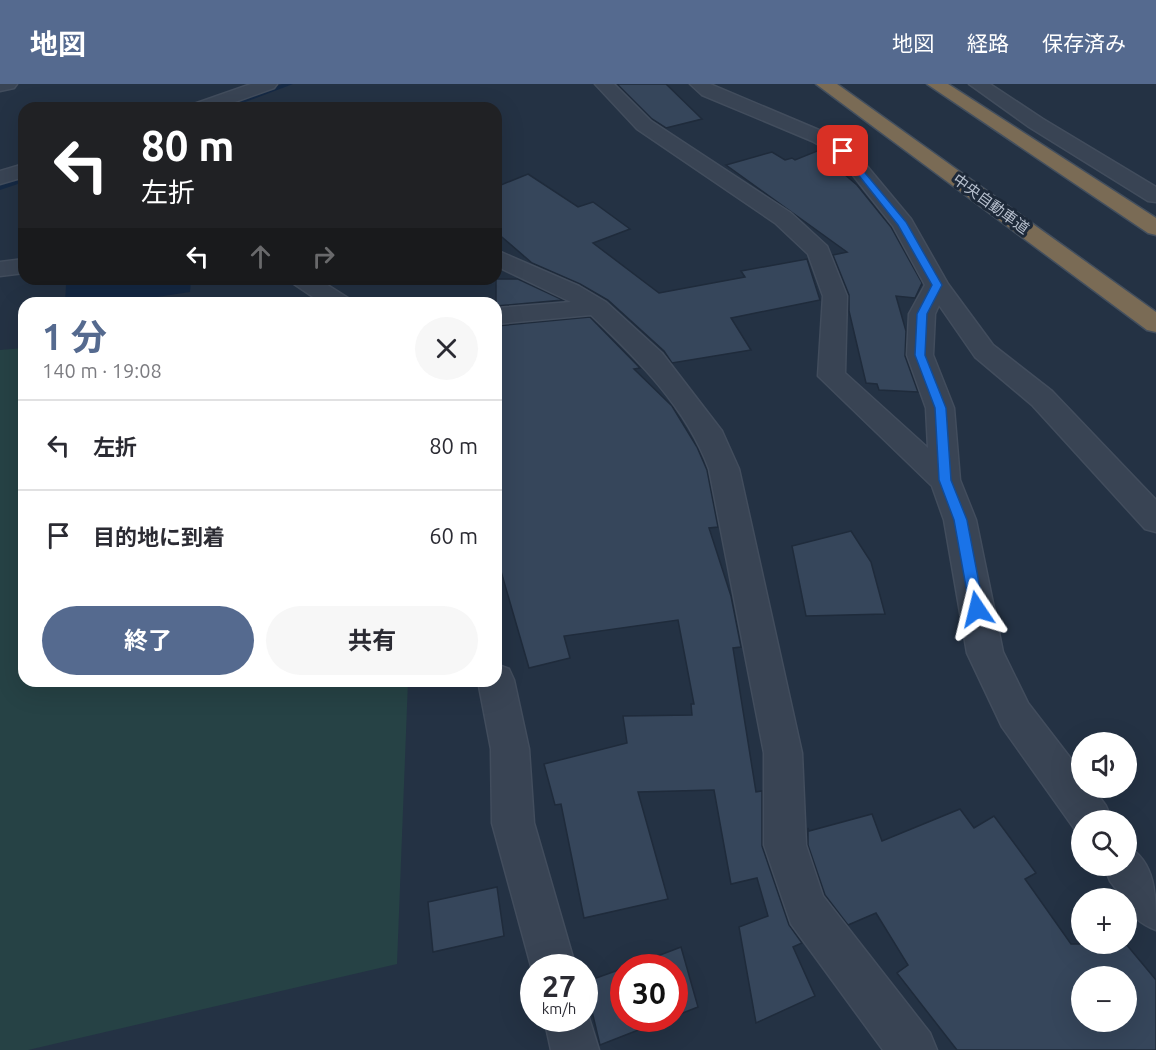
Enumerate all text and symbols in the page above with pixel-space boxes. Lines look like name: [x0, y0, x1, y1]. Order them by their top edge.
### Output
text: 地図: [30, 28, 86, 59]
text: 地図: [892, 31, 934, 55]
text: 経路: [967, 31, 1009, 55]
text: 保存済み: [1042, 31, 1126, 55]
text: 80 m: [141, 122, 235, 169]
pin: [817, 125, 868, 176]
icon: left: [42, 126, 120, 204]
icon: arrive: [826, 134, 859, 167]
street label: 中央自動車道: [950, 170, 1033, 237]
text: 左折: [141, 177, 195, 207]
icon: left: [181, 240, 214, 273]
icon: ahead: [244, 240, 277, 273]
icon: right: [307, 240, 340, 273]
text: 1 分: [42, 316, 107, 357]
button: close: [415, 317, 478, 380]
text: 140 m · 19:08: [42, 359, 162, 382]
icon: left: [42, 429, 75, 462]
text: 80 m: [429, 433, 478, 458]
text: 左折: [93, 434, 137, 459]
icon: arrive: [42, 519, 75, 552]
text: 60 m: [429, 523, 478, 548]
text: 目的地に到着: [93, 524, 225, 549]
position arrow: [945, 577, 1009, 641]
button: 終了: [42, 606, 254, 675]
button: 共有: [266, 606, 478, 675]
map controls: [1071, 732, 1137, 1032]
button: sound: [1071, 732, 1137, 798]
button: search: [1071, 810, 1137, 876]
button: +: [1071, 888, 1137, 954]
speed limit sign: 30: [610, 954, 688, 1032]
button: −: [1071, 966, 1137, 1032]
text: 27: [542, 969, 576, 1003]
text: km/h: [542, 1000, 576, 1017]

